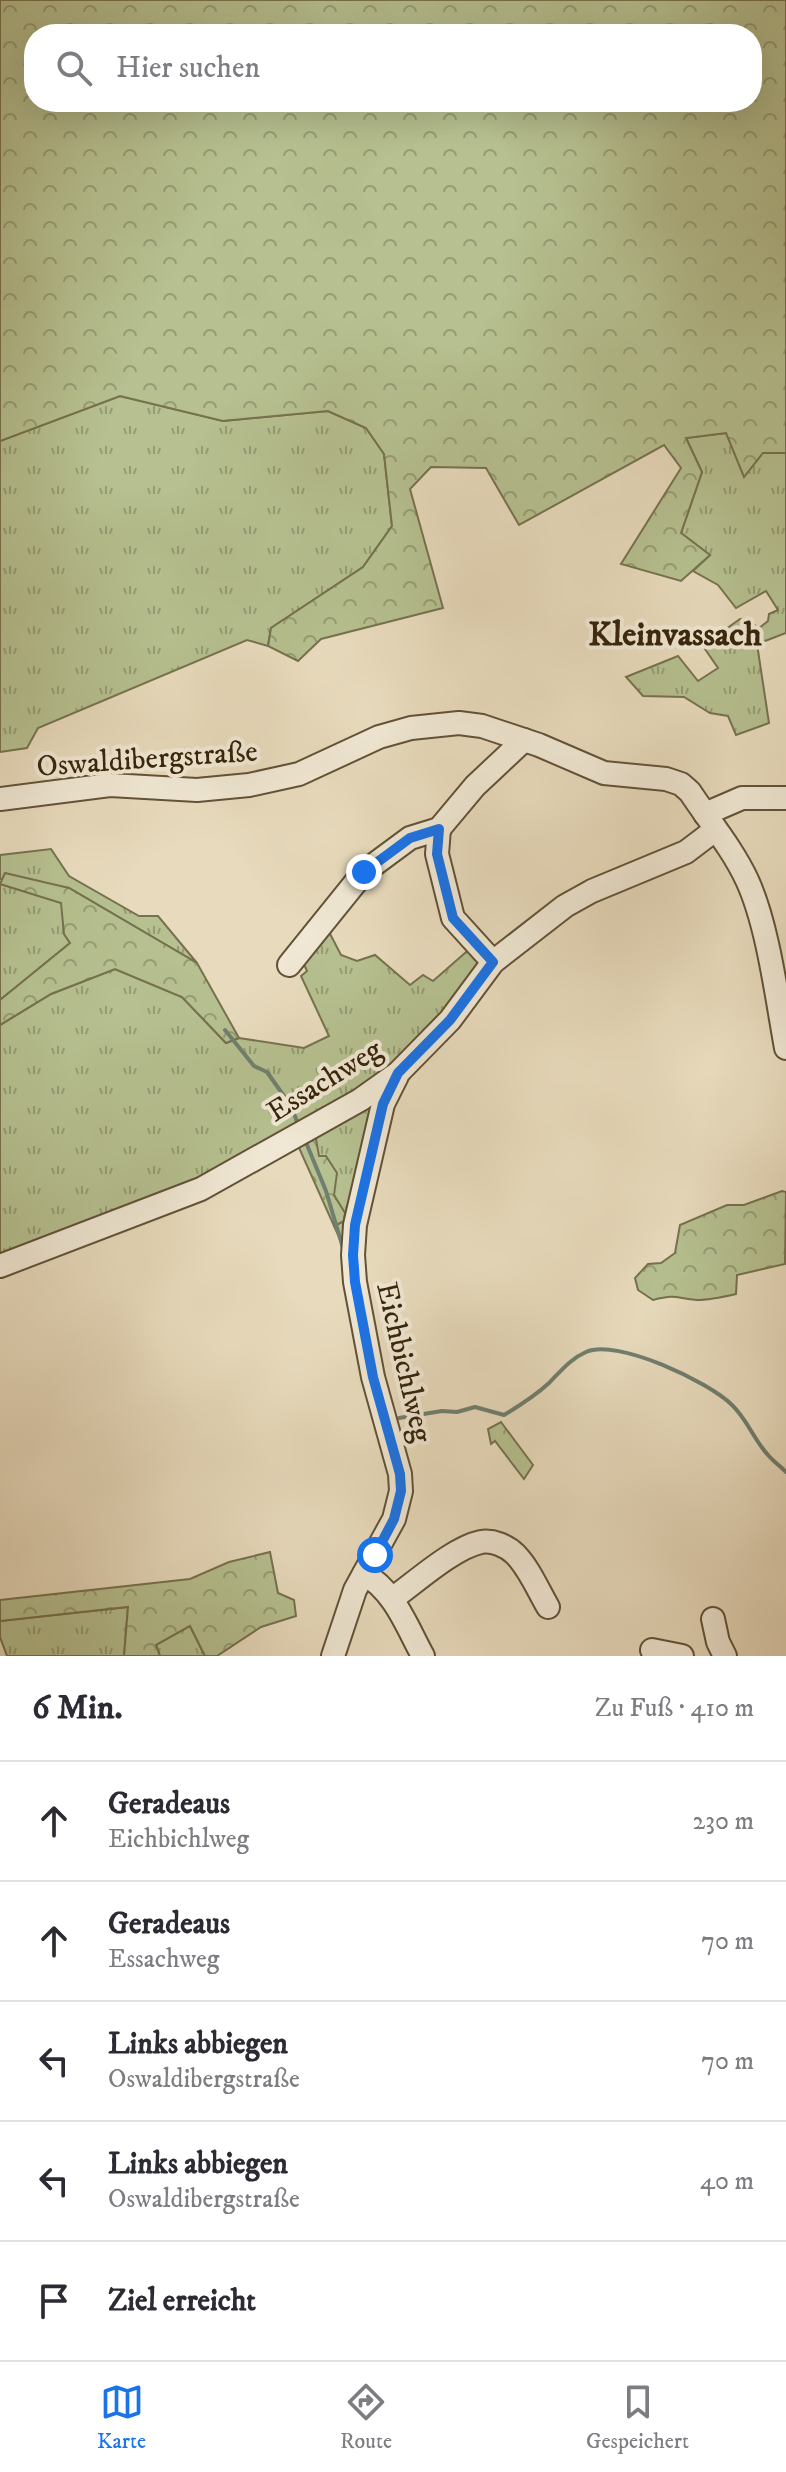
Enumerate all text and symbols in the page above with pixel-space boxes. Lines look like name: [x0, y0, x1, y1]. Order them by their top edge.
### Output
search box: [24, 24, 762, 112]
icon: search: [52, 46, 96, 90]
text: Hier suchen: [116, 50, 260, 87]
district label: Kleinvassach: [588, 614, 762, 656]
street label: Oswaldibergstraße: [35, 733, 259, 786]
route end: [346, 854, 382, 890]
street label: Essachweg: [260, 1031, 389, 1131]
street label: Eichbichlweg: [367, 1279, 440, 1446]
route start: [357, 1537, 393, 1573]
text: 6 Min.: [32, 1687, 123, 1729]
text: Zu Fuß · 410 m: [595, 1692, 754, 1725]
text: Geradeaus: [108, 1786, 230, 1823]
icon: ahead: [32, 1799, 76, 1843]
text: 230 m: [692, 1805, 754, 1838]
text: Eichbichlweg: [108, 1823, 249, 1856]
text: Geradeaus: [108, 1906, 230, 1943]
icon: ahead: [32, 1919, 76, 1963]
text: 70 m: [701, 1925, 754, 1958]
text: Essachweg: [108, 1943, 220, 1976]
text: Links abbiegen: [108, 2026, 288, 2063]
icon: left: [32, 2039, 76, 2083]
text: 70 m: [701, 2045, 754, 2078]
text: Oswaldibergstraße: [108, 2063, 300, 2096]
text: Links abbiegen: [108, 2146, 288, 2183]
icon: left: [32, 2159, 76, 2203]
text: 40 m: [700, 2165, 754, 2198]
text: Oswaldibergstraße: [108, 2183, 300, 2216]
icon: arrive: [32, 2279, 76, 2323]
text: Ziel erreicht: [108, 2283, 256, 2320]
tab: Karte: [97, 2380, 146, 2455]
tab: Route: [340, 2380, 392, 2455]
tab: Gespeichert: [586, 2380, 689, 2455]

